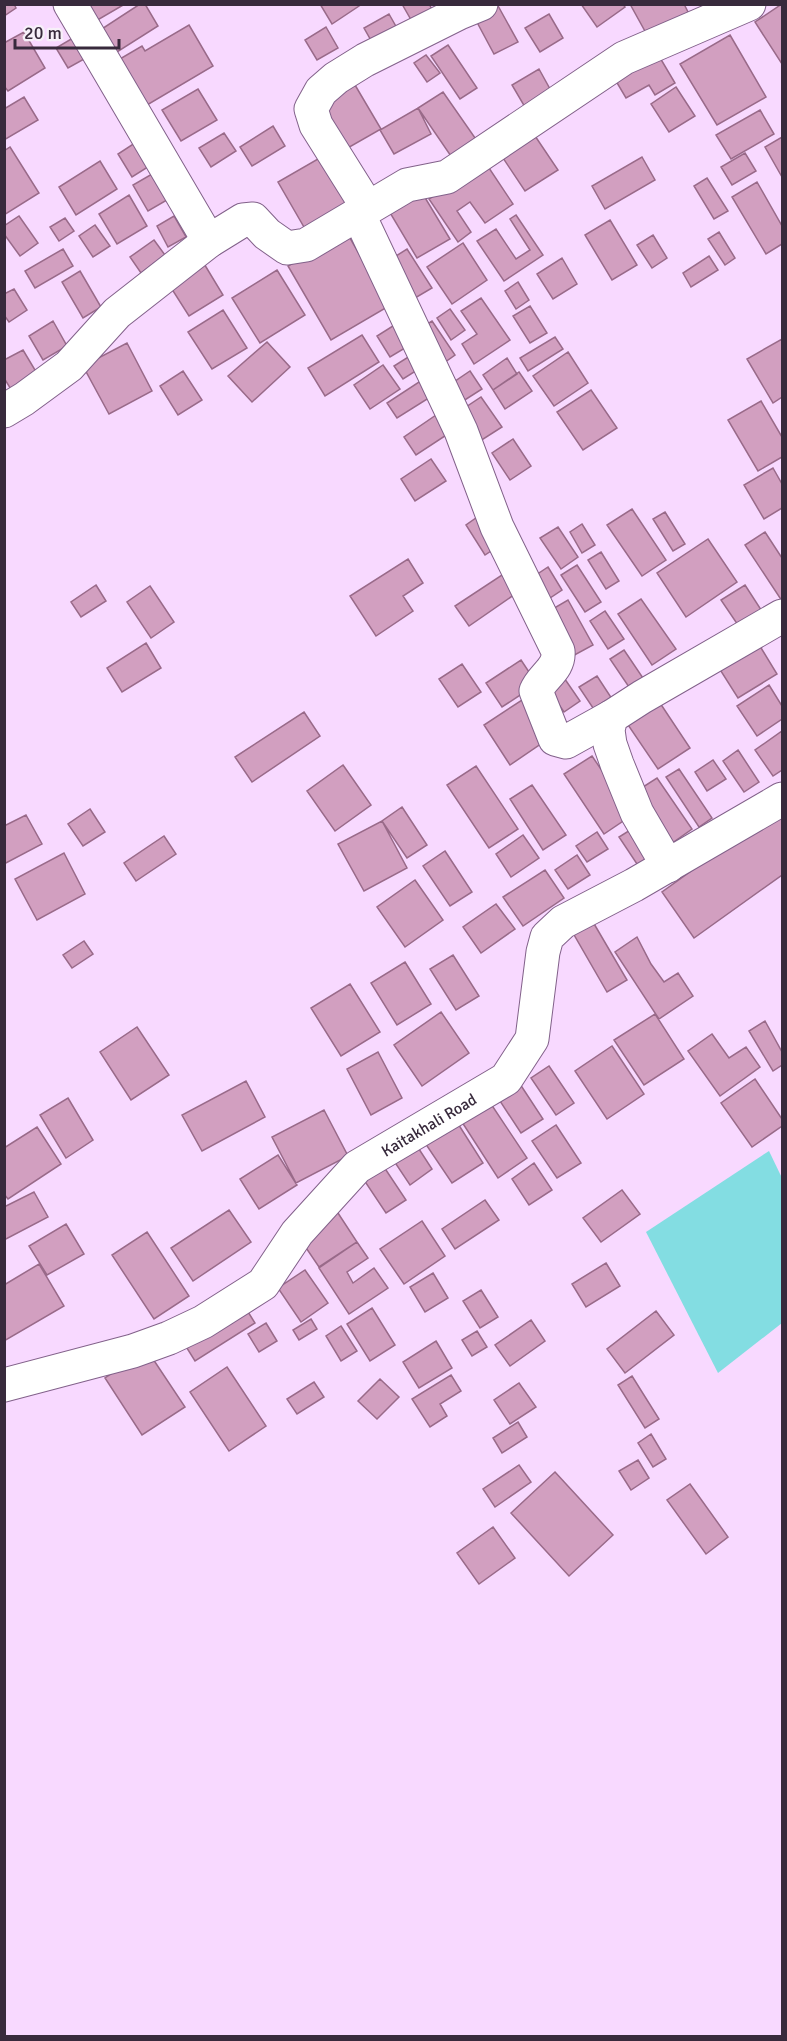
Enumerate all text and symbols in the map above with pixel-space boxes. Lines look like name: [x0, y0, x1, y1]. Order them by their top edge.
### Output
scale bar: [15, 12, 118, 50]
text: 20 m: [24, 22, 62, 44]
street label: Kaitakhali Road: [378, 1090, 480, 1161]

